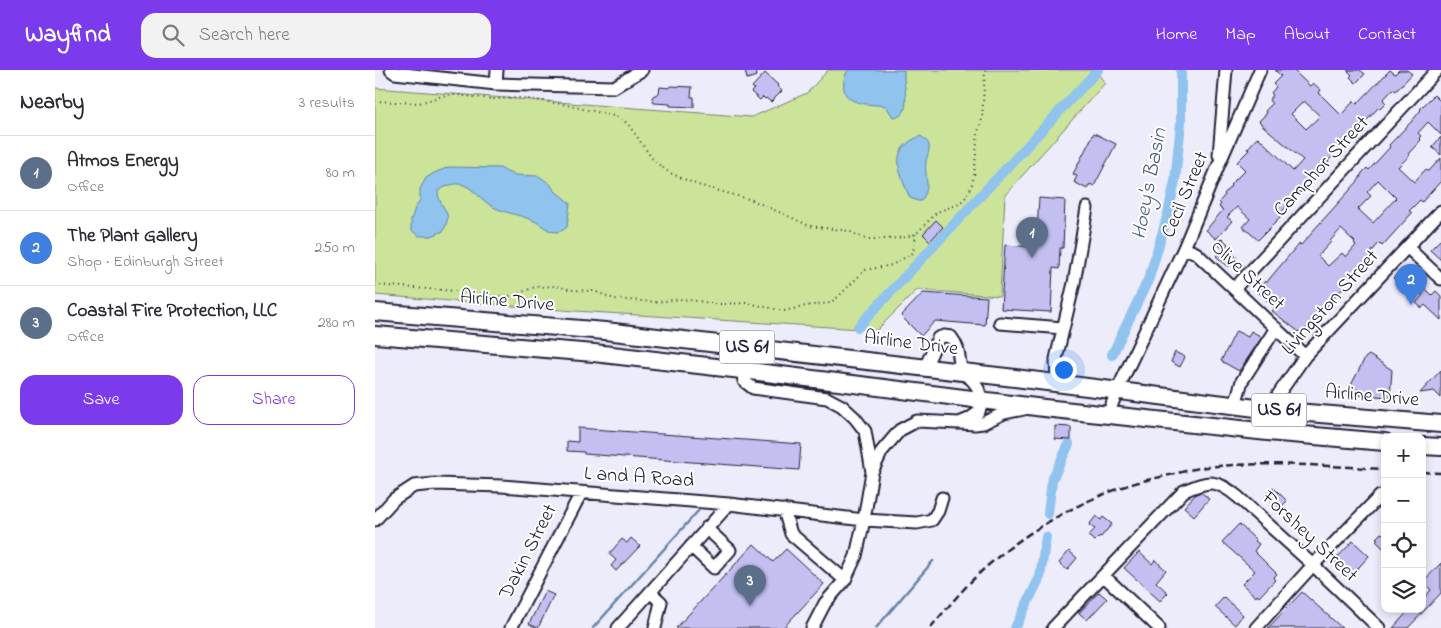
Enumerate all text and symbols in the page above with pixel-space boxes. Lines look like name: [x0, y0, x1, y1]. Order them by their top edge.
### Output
search box: [141, 13, 491, 58]
text: Wayfind: [25, 18, 111, 53]
icon: search: [159, 21, 187, 49]
text: Search here: [199, 22, 290, 49]
text: Home: [1156, 22, 1197, 48]
text: Map: [1225, 22, 1256, 48]
text: About: [1284, 22, 1330, 48]
text: Contact: [1358, 22, 1416, 48]
text: Nearby: [20, 88, 84, 118]
text: 3 results: [299, 91, 355, 115]
street label: Camphor Street: [1267, 110, 1377, 224]
water label: Hoey's Basin: [1125, 125, 1176, 242]
street label: Cecil Street: [1155, 147, 1217, 243]
text: Atmos Energy: [67, 148, 179, 175]
text: 1: [33, 161, 39, 185]
text: 80 m: [326, 161, 355, 185]
text: Office: [67, 175, 104, 199]
pin: 1: [1016, 217, 1048, 258]
text: The Plant Gallery: [67, 223, 198, 250]
street label: Olive Street: [1203, 234, 1291, 318]
text: 2: [32, 236, 40, 260]
text: 250 m: [315, 236, 355, 260]
street label: Livingston Street: [1275, 243, 1387, 363]
text: Shop · Edinburgh Street: [67, 250, 224, 274]
pin: 2: [1395, 264, 1427, 305]
street label: Airline Drive: [459, 283, 555, 321]
text: Coastal Fire Protection, LLC: [67, 298, 277, 325]
text: 3: [33, 311, 39, 335]
text: 280 m: [318, 311, 355, 335]
street label: Airline Drive: [862, 324, 960, 364]
text: Office: [67, 325, 104, 349]
road number: US 61: [719, 330, 775, 364]
your location: [1051, 357, 1077, 383]
button: Save: [20, 375, 183, 425]
button: Share: [193, 375, 355, 425]
street label: Airline Drive: [1324, 378, 1420, 416]
road number: US 61: [1251, 394, 1307, 426]
map controls: [1381, 433, 1426, 613]
button: +: [1381, 433, 1426, 478]
street label: L and A Road: [583, 460, 695, 496]
button: −: [1381, 478, 1426, 523]
street label: Forshey Street: [1253, 484, 1364, 590]
street label: Dakin Street: [492, 499, 565, 605]
button: locate: [1381, 523, 1426, 568]
pin: 3: [734, 565, 766, 606]
button: layers: [1381, 568, 1426, 613]

